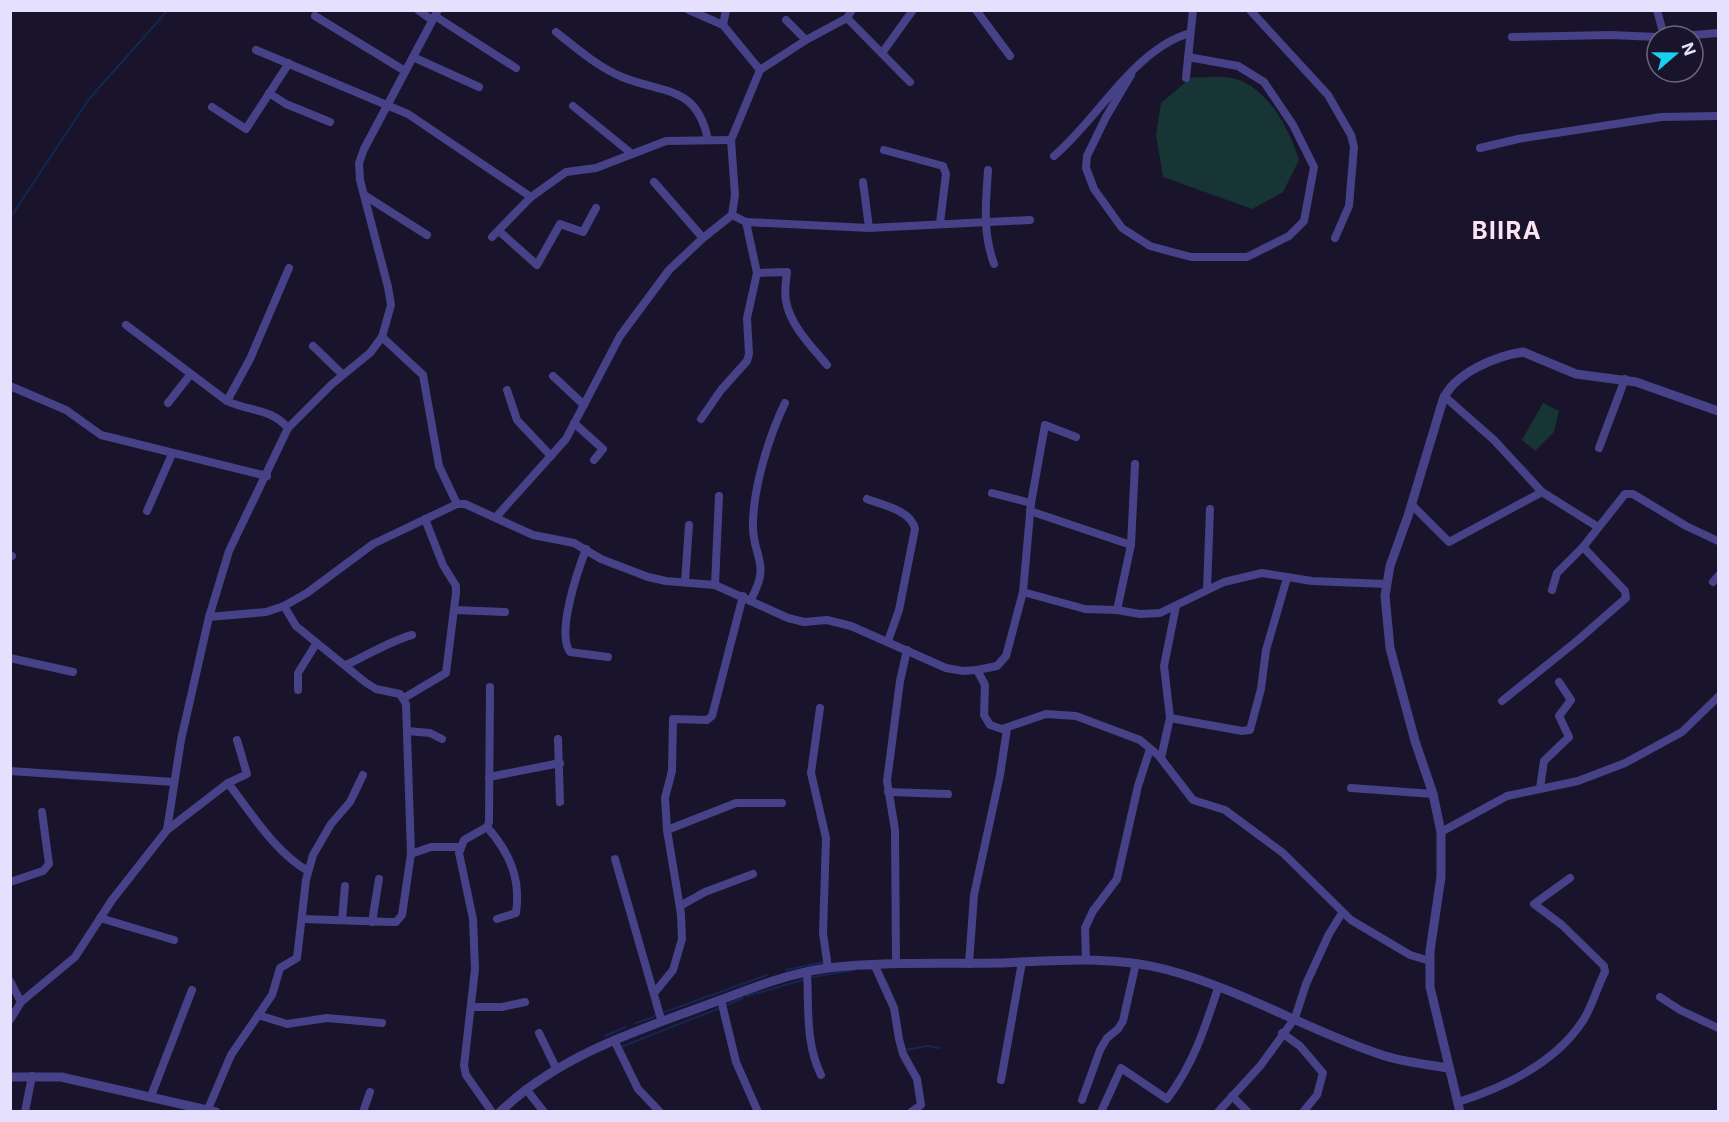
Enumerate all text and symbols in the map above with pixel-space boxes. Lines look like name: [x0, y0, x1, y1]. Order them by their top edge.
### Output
north arrow: [1645, 24, 1705, 84]
text: N: [1678, 40, 1701, 58]
district label: BIIRA: [1472, 216, 1542, 245]

